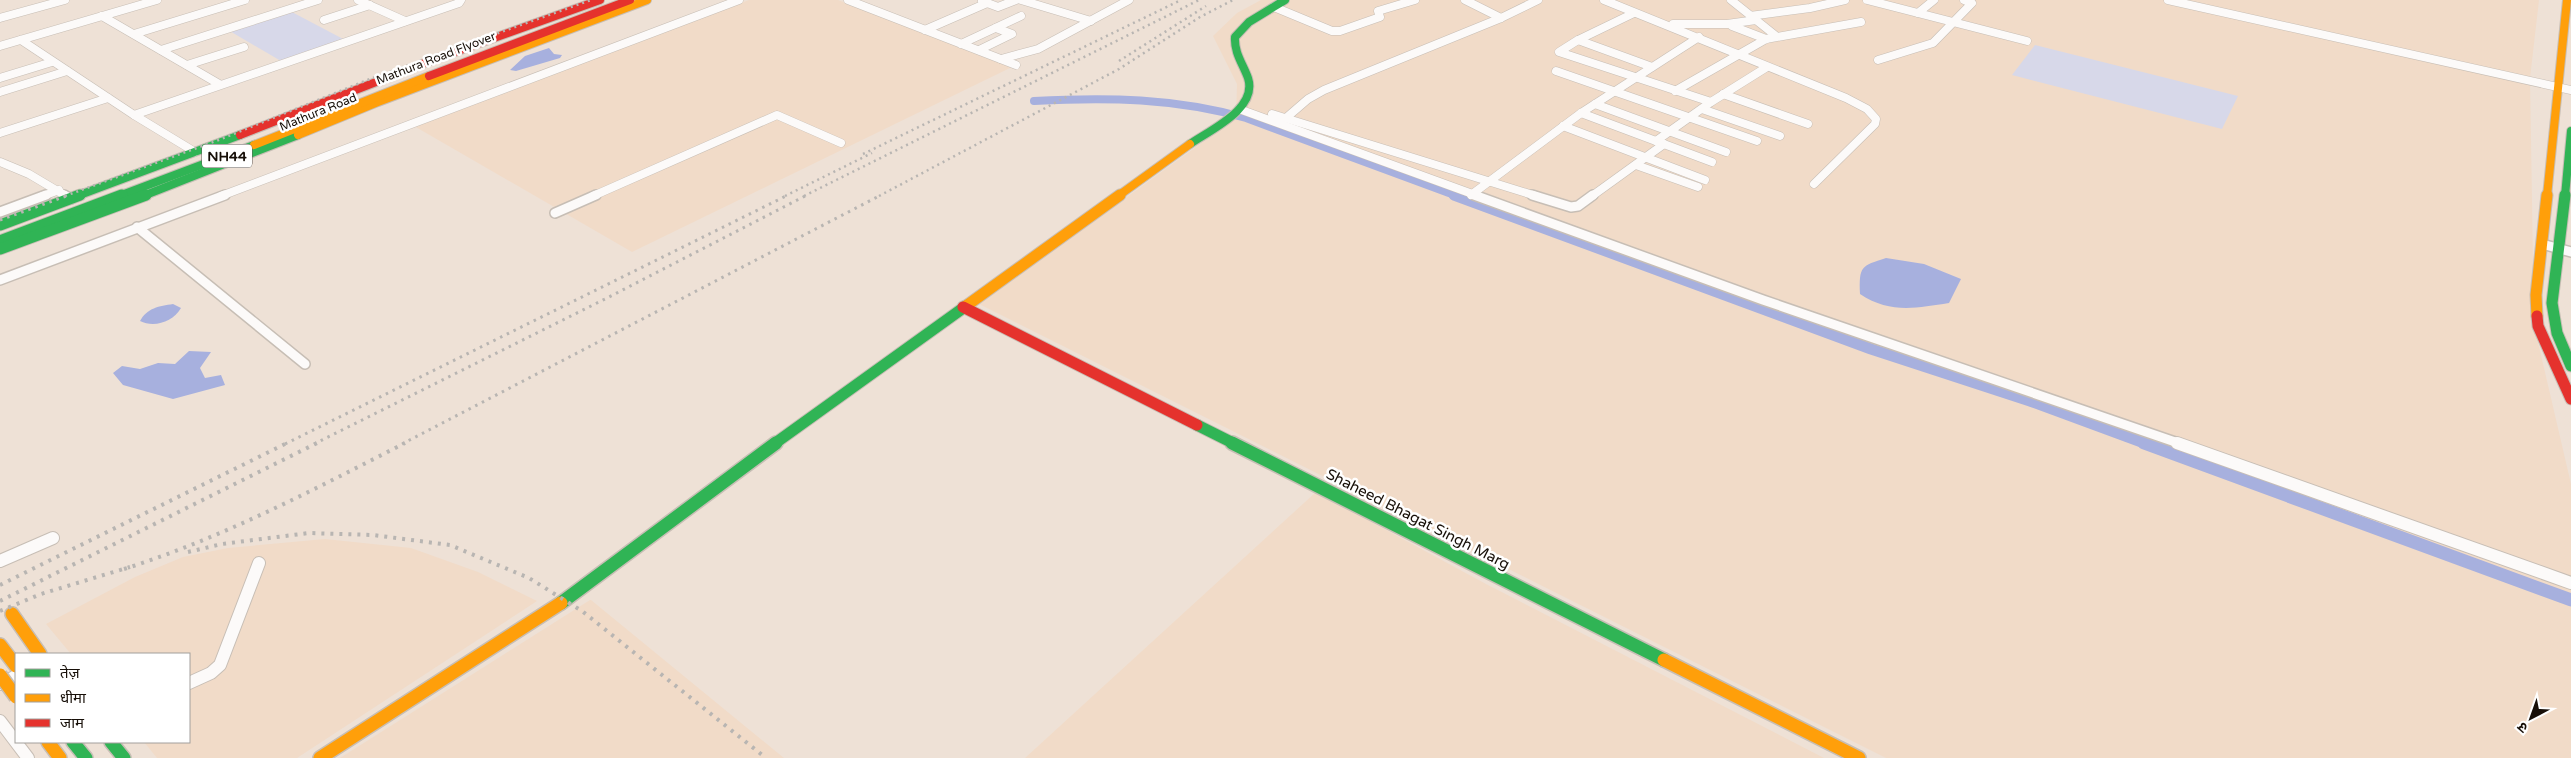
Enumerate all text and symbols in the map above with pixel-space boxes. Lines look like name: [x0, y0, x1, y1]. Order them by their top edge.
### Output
street label: Mathura Road Flyover: [374, 29, 498, 87]
street label: Mathura Road: [277, 90, 359, 134]
road number: NH44: [202, 144, 252, 168]
street label: Shaheed Bhagat Singh Marg: [1323, 465, 1513, 573]
legend: [15, 653, 190, 743]
text: तेज़: [60, 664, 81, 682]
text: धीमा: [60, 689, 87, 707]
north arrow: [2506, 693, 2556, 743]
text: जाम: [60, 714, 85, 732]
text: उ: [2514, 718, 2531, 737]

